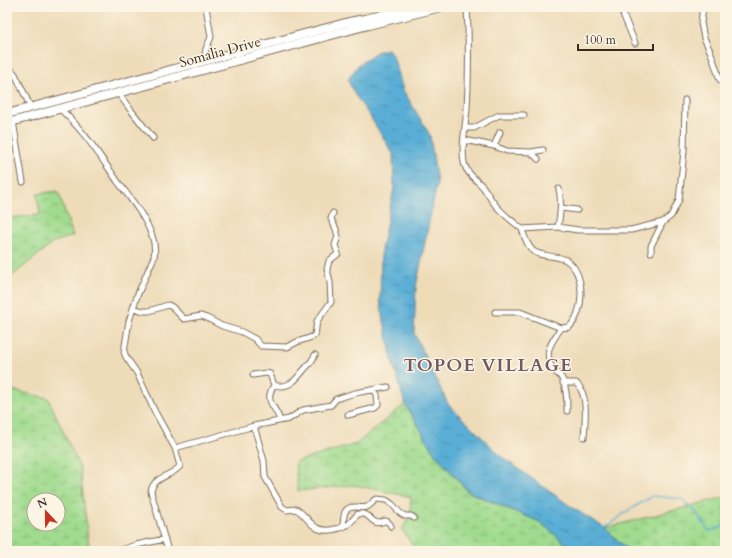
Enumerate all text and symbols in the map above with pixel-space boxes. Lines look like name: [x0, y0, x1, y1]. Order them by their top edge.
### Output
scale bar: [578, 26, 653, 52]
street label: Somalia Drive: [177, 32, 263, 72]
text: 100 m: [584, 32, 617, 48]
district label: TOPOE VILLAGE: [403, 353, 573, 378]
north arrow: [26, 492, 66, 532]
text: N: [35, 494, 50, 512]

